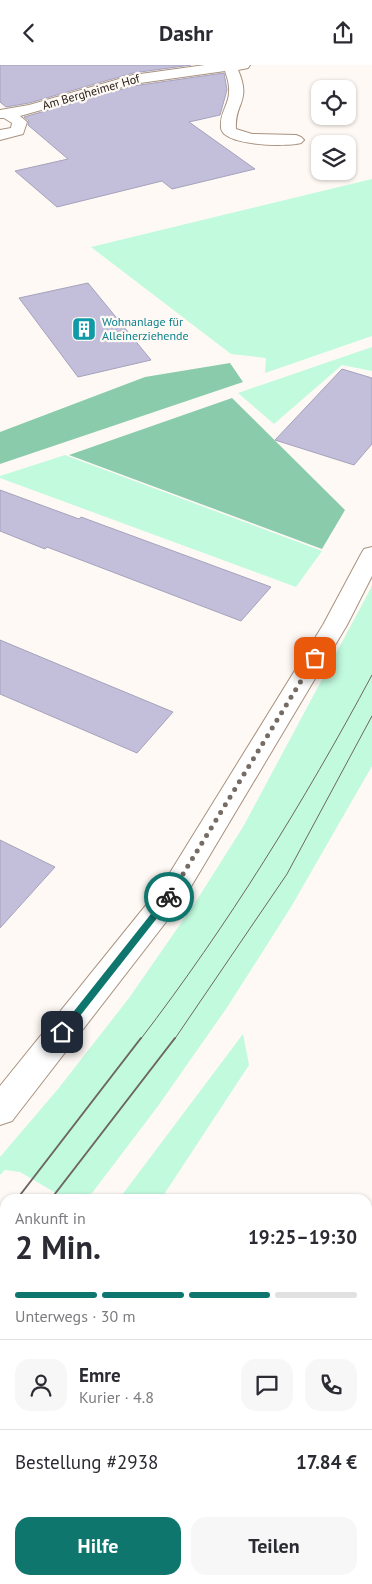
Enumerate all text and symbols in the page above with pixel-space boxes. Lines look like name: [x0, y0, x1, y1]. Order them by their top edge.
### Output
icon: back: [15, 19, 43, 47]
text: Dashr: [159, 19, 213, 47]
icon: share: [329, 19, 357, 47]
street label: Am Bergheimer Hof: [40, 70, 142, 113]
map controls: [311, 80, 356, 180]
button: locate: [311, 80, 356, 125]
button: layers: [311, 135, 356, 180]
place label: Wohnanlage für Alleinerziehende: [102, 314, 189, 343]
building icon: Wohnanlage für Alleinerziehende: [71, 316, 97, 342]
pin: [294, 637, 336, 679]
icon: bag: [301, 644, 329, 672]
courier: [144, 872, 194, 922]
icon: bike: [155, 883, 183, 911]
pin: [41, 1011, 83, 1053]
icon: home: [48, 1018, 76, 1046]
text: Ankunft in: [15, 1208, 86, 1228]
text: 19:25–19:30: [248, 1225, 357, 1249]
text: 2 Min.: [15, 1226, 101, 1268]
text: Unterwegs · 30 m: [15, 1306, 135, 1326]
button: person: [15, 1359, 67, 1411]
button: chat: [241, 1359, 293, 1411]
button: phone: [305, 1359, 357, 1411]
text: Emre: [79, 1363, 121, 1387]
text: Kurier · 4.8: [79, 1387, 154, 1407]
text: Bestellung #2938: [15, 1450, 158, 1474]
text: 17.84 €: [296, 1450, 357, 1474]
button: Hilfe: [15, 1517, 181, 1575]
button: Teilen: [191, 1517, 357, 1575]

